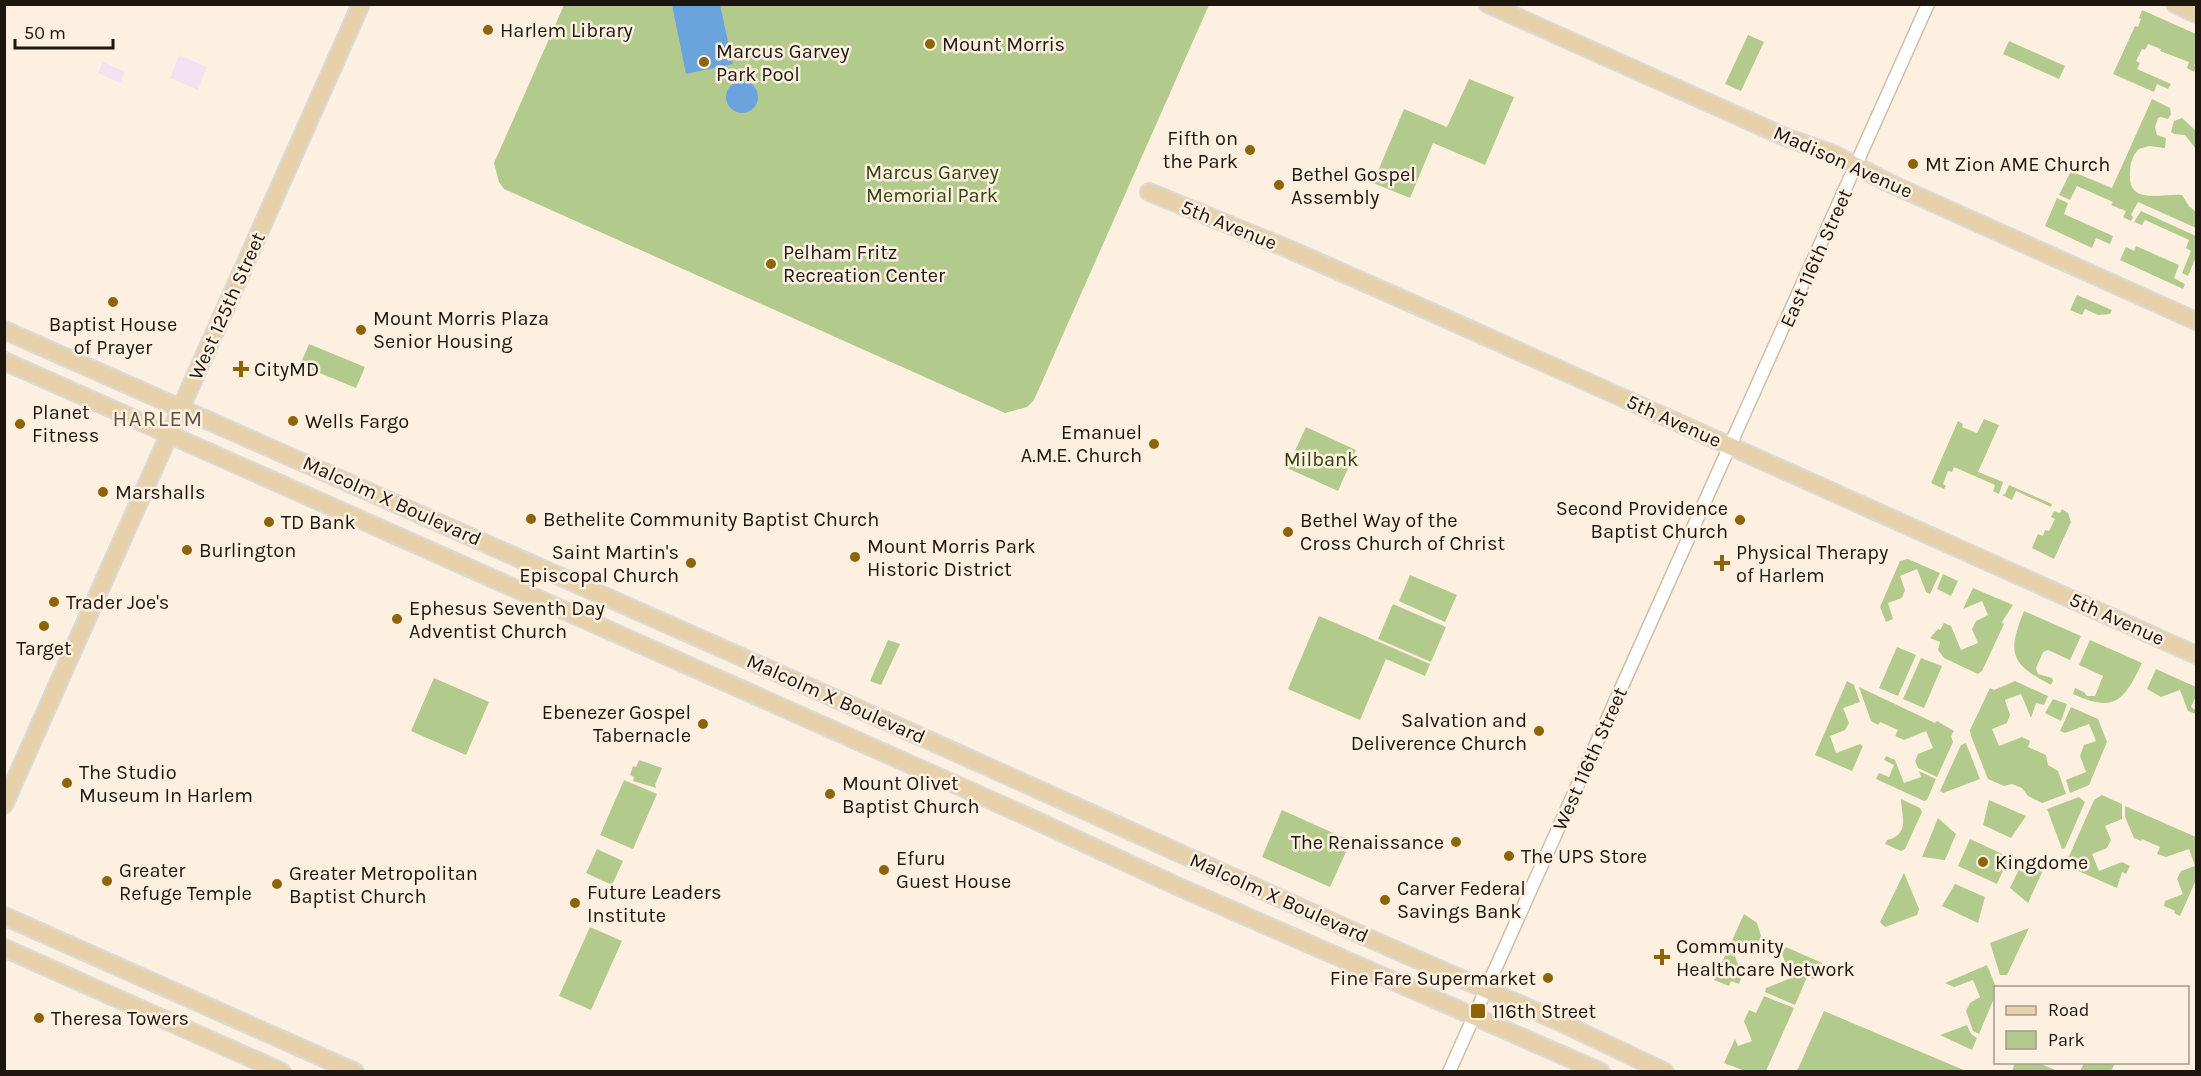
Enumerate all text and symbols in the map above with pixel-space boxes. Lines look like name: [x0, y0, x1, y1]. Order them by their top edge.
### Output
scale bar: [15, 12, 112, 50]
place label: Harlem Library: [500, 19, 633, 42]
text: 50 m: [24, 22, 66, 44]
marker: Harlem Library: [481, 23, 495, 37]
place label: Mount Morris: [942, 33, 1065, 56]
marker: Mount Morris: [923, 37, 937, 51]
place label: Marcus Garvey Park Pool: [716, 40, 850, 86]
marker: Marcus Garvey Park Pool: [697, 55, 711, 69]
street label: Madison Avenue: [1770, 121, 1916, 203]
place label: Fifth on the Park: [1163, 127, 1238, 173]
marker: Fifth on the Park: [1243, 143, 1257, 157]
place label: Mt Zion AME Church: [1925, 153, 2110, 176]
marker: Mt Zion AME Church: [1906, 157, 1920, 171]
park label: Marcus Garvey Memorial Park: [865, 161, 999, 207]
place label: Bethel Gospel Assembly: [1291, 163, 1416, 209]
marker: Bethel Gospel Assembly: [1272, 178, 1286, 192]
street label: East 116th Street: [1775, 185, 1857, 331]
street label: 5th Avenue: [1178, 195, 1280, 255]
street label: West 125th Street: [184, 228, 270, 383]
place label: Pelham Fritz Recreation Center: [783, 241, 946, 287]
marker: Pelham Fritz Recreation Center: [764, 257, 778, 271]
marker: Baptist House of Prayer: [106, 295, 120, 309]
place label: Mount Morris Plaza Senior Housing: [373, 307, 549, 353]
place label: Baptist House of Prayer: [49, 313, 177, 359]
marker: Mount Morris Plaza Senior Housing: [354, 323, 368, 337]
place label: CityMD: [254, 358, 319, 381]
marker: CityMD: [232, 360, 250, 378]
street label: 5th Avenue: [1623, 390, 1725, 452]
place label: Planet Fitness: [32, 401, 99, 447]
district label: HARLEM: [112, 406, 204, 432]
place label: Wells Fargo: [305, 410, 409, 433]
marker: Wells Fargo: [286, 414, 300, 428]
marker: Planet Fitness: [13, 417, 27, 431]
place label: Emanuel A.M.E. Church: [1021, 421, 1142, 467]
marker: Emanuel A.M.E. Church: [1147, 437, 1161, 451]
park label: Milbank: [1284, 448, 1358, 471]
street label: Malcolm X Boulevard: [299, 451, 485, 551]
place label: Marshalls: [115, 481, 205, 504]
marker: Marshalls: [96, 485, 110, 499]
place label: Second Providence Baptist Church: [1556, 497, 1728, 543]
place label: Bethelite Community Baptist Church: [543, 508, 879, 531]
place label: Bethel Way of the Cross Church of Christ: [1300, 509, 1506, 555]
place label: TD Bank: [281, 511, 356, 534]
marker: Bethelite Community Baptist Church: [524, 512, 538, 526]
marker: Second Providence Baptist Church: [1733, 513, 1747, 527]
marker: TD Bank: [262, 515, 276, 529]
marker: Bethel Way of the Cross Church of Christ: [1281, 525, 1295, 539]
place label: Mount Morris Park Historic District: [867, 535, 1035, 581]
place label: Burlington: [199, 539, 296, 562]
place label: Saint Martin's Episcopal Church: [519, 541, 679, 587]
place label: Physical Therapy of Harlem: [1736, 541, 1888, 587]
marker: Burlington: [180, 543, 194, 557]
marker: Mount Morris Park Historic District: [848, 550, 862, 564]
marker: Physical Therapy of Harlem: [1713, 554, 1731, 572]
marker: Saint Martin's Episcopal Church: [684, 556, 698, 570]
street label: 5th Avenue: [2066, 588, 2168, 650]
place label: Trader Joe's: [66, 591, 169, 614]
marker: Trader Joe's: [47, 595, 61, 609]
place label: Ephesus Seventh Day Adventist Church: [409, 597, 605, 643]
marker: Ephesus Seventh Day Adventist Church: [390, 612, 404, 626]
marker: Target: [37, 619, 51, 633]
place label: Target: [16, 637, 72, 660]
street label: Malcolm X Boulevard: [743, 649, 929, 749]
street label: West 116th Street: [1548, 683, 1632, 834]
place label: Ebenezer Gospel Tabernacle: [542, 701, 691, 747]
place label: Salvation and Deliverence Church: [1351, 709, 1527, 755]
marker: Ebenezer Gospel Tabernacle: [696, 717, 710, 731]
marker: Salvation and Deliverence Church: [1532, 724, 1546, 738]
place label: The Studio Museum In Harlem: [79, 761, 253, 807]
place label: Mount Olivet Baptist Church: [842, 772, 979, 818]
marker: The Studio Museum In Harlem: [60, 776, 74, 790]
marker: Mount Olivet Baptist Church: [823, 787, 837, 801]
place label: The Renaissance: [1291, 831, 1444, 854]
marker: The Renaissance: [1449, 835, 1463, 849]
place label: The UPS Store: [1521, 845, 1647, 868]
place label: Efuru Guest House: [896, 847, 1011, 893]
street label: Malcolm X Boulevard: [1186, 848, 1372, 948]
marker: The UPS Store: [1502, 849, 1516, 863]
place label: Kingdome: [1995, 851, 2088, 874]
marker: Kingdome: [1976, 855, 1990, 869]
place label: Greater Refuge Temple: [119, 859, 252, 905]
place label: Greater Metropolitan Baptist Church: [289, 862, 478, 908]
marker: Efuru Guest House: [877, 863, 891, 877]
marker: Greater Refuge Temple: [100, 874, 114, 888]
marker: Greater Metropolitan Baptist Church: [270, 877, 284, 891]
place label: Carver Federal Savings Bank: [1397, 877, 1526, 923]
place label: Future Leaders Institute: [587, 881, 721, 927]
marker: Carver Federal Savings Bank: [1378, 893, 1392, 907]
marker: Future Leaders Institute: [568, 896, 582, 910]
place label: Community Healthcare Network: [1676, 935, 1855, 981]
marker: Community Healthcare Network: [1653, 948, 1671, 966]
place label: Fine Fare Supermarket: [1330, 967, 1536, 990]
marker: Fine Fare Supermarket: [1541, 971, 1555, 985]
legend: [1994, 986, 2189, 1064]
text: Road: [2048, 999, 2089, 1021]
place label: 116th Street: [1492, 1000, 1596, 1023]
marker: 116th Street: [1469, 1002, 1487, 1020]
place label: Theresa Towers: [51, 1007, 189, 1030]
marker: Theresa Towers: [32, 1011, 46, 1025]
text: Park: [2048, 1029, 2085, 1051]

